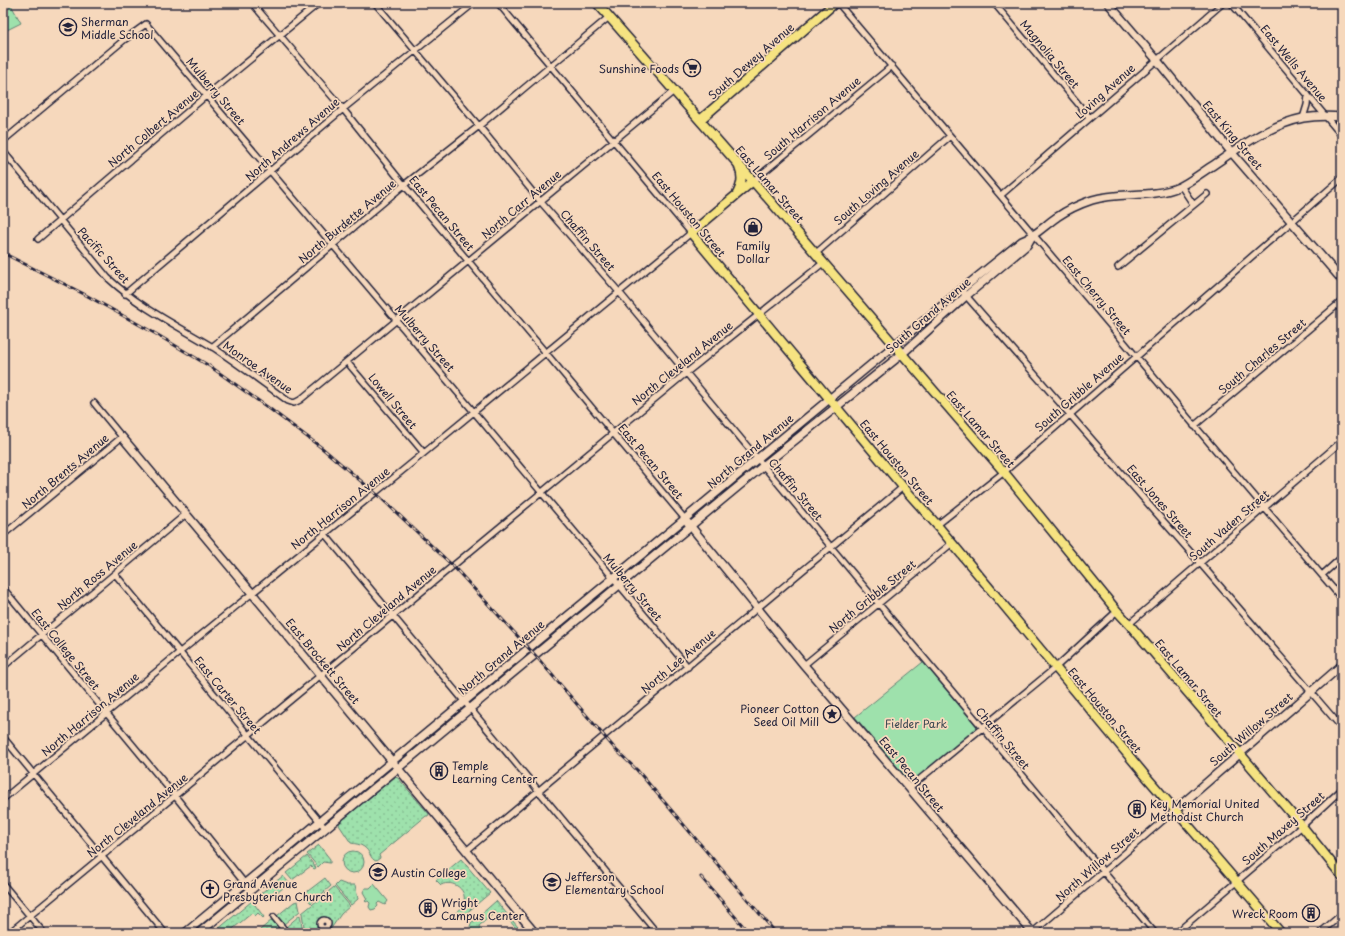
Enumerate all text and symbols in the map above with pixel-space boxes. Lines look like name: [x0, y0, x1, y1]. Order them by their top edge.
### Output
place label: Sherman Middle School: [81, 13, 153, 43]
street label: Magnolia Street: [1016, 16, 1084, 92]
school or university icon: Sherman Middle School: [58, 17, 78, 37]
street label: South Dewey Avenue: [704, 19, 798, 103]
street label: East Wells Avenue: [1257, 21, 1331, 105]
street label: Mulberry Street: [183, 53, 250, 129]
supermarket icon: Sunshine Foods: [682, 58, 702, 78]
street label: Loving Avenue: [1071, 59, 1139, 123]
place label: Sunshine Foods: [599, 60, 679, 77]
street label: South Harrison Avenue: [760, 72, 864, 164]
street label: North Colbert Avenue: [104, 85, 202, 171]
street label: North Andrews Avenue: [241, 93, 343, 185]
street label: East King Street: [1199, 97, 1267, 174]
street label: East Lamar Street: [732, 142, 809, 227]
street label: South Loving Avenue: [830, 145, 922, 229]
street label: North Carr Avenue: [477, 166, 565, 242]
street label: East Houston Street: [648, 168, 730, 260]
street label: East Pecan Street: [405, 172, 479, 255]
street label: North Burdette Avenue: [294, 175, 400, 267]
street label: Chaffin Street: [556, 205, 620, 275]
shop icon: Family Dollar: [743, 217, 763, 237]
street label: Pacific Street: [74, 223, 134, 287]
place label: Family Dollar: [736, 237, 770, 267]
street label: East Cherry Street: [1059, 252, 1136, 339]
street label: South Grand Avenue: [882, 273, 974, 357]
street label: Mulberry Street: [391, 301, 459, 376]
street label: South Charles Street: [1214, 314, 1310, 398]
street label: North Cleveland Avenue: [628, 317, 736, 409]
street label: Monroe Avenue: [220, 337, 296, 397]
street label: South Gribble Avenue: [1031, 349, 1127, 435]
street label: Lowell Street: [365, 369, 422, 433]
street label: East Lamar Street: [943, 387, 1020, 472]
street label: North Grand Avenue: [703, 410, 797, 492]
street label: East Houston Street: [856, 416, 938, 508]
street label: East Pecan Street: [614, 420, 688, 503]
street label: North Brents Avenue: [18, 429, 112, 513]
street label: Chaffin Street: [765, 454, 828, 524]
street label: East Jones Street: [1123, 460, 1197, 542]
street label: North Harrison Avenue: [287, 463, 393, 553]
street label: South Vaden Street: [1185, 485, 1273, 565]
street label: North Ross Avenue: [53, 536, 141, 614]
street label: Mulberry Street: [600, 549, 667, 625]
street label: North Gribble Street: [825, 555, 920, 636]
street label: North Cleveland Avenue: [332, 561, 440, 655]
street label: East College Street: [28, 605, 105, 694]
street label: East Brockett Street: [282, 614, 364, 708]
street label: North Grand Avenue: [454, 616, 548, 698]
street label: North Lee Avenue: [637, 624, 719, 697]
street label: East Lamar Street: [1151, 635, 1227, 721]
street label: East Carter Street: [190, 652, 266, 738]
street label: East Houston Street: [1064, 664, 1146, 756]
street label: North Harrison Avenue: [37, 668, 143, 760]
street label: South Willow Street: [1206, 688, 1297, 770]
place label: Pioneer Cotton Seed Oil Mill: [740, 700, 819, 730]
street label: Chaffin Street: [972, 703, 1035, 773]
place icon: Pioneer Cotton Seed Oil Mill: [822, 704, 842, 724]
park label: Fielder Park: [885, 715, 948, 732]
street label: East Pecan Street: [875, 733, 949, 816]
place label: Temple Learning Center: [452, 757, 538, 787]
building icon: Temple Learning Center: [429, 761, 449, 781]
street label: North Cleveland Avenue: [83, 769, 191, 861]
street label: South Maxey Street: [1238, 787, 1328, 869]
place label: Key Memorial United Methodist Church: [1150, 795, 1259, 825]
building icon: Key Memorial United Methodist Church: [1127, 799, 1147, 819]
street label: North Willow Street: [1052, 823, 1143, 905]
school or university icon: Austin College: [368, 862, 388, 882]
place label: Austin College: [391, 864, 466, 881]
place label: Jefferson Elementary School: [565, 868, 664, 898]
school or university icon: Jefferson Elementary School: [542, 872, 562, 892]
place label: Grand Avenue Presbyterian Church: [223, 875, 332, 905]
church icon: Grand Avenue Presbyterian Church: [200, 879, 220, 899]
place label: Wright Campus Center: [441, 894, 525, 924]
building icon: Wright Campus Center: [418, 898, 438, 918]
building icon: Wreck Room: [1301, 903, 1321, 923]
place label: Wreck Room: [1232, 905, 1298, 922]

